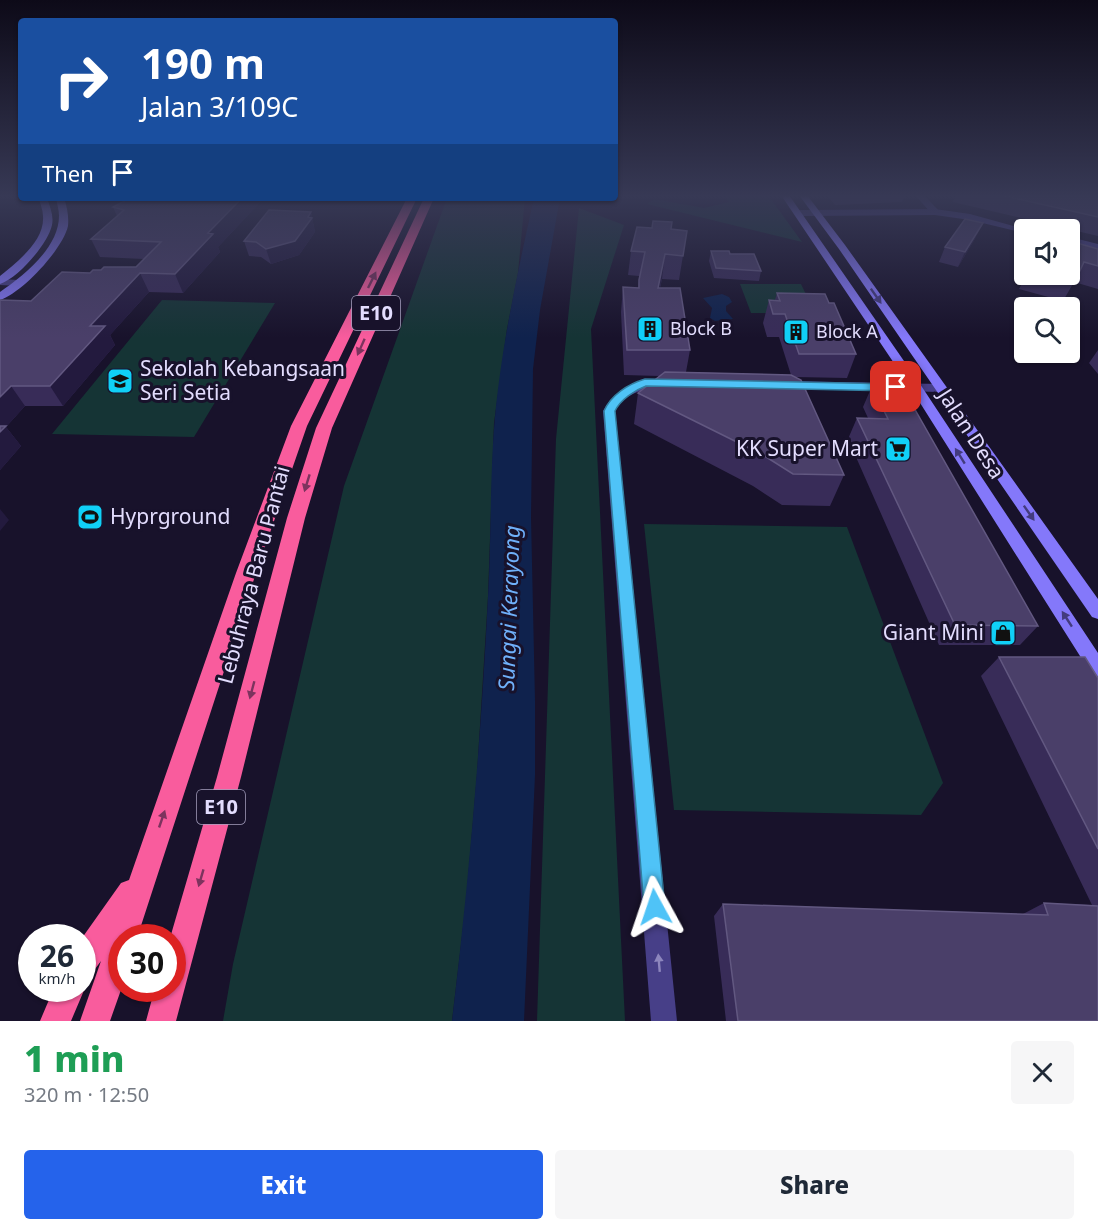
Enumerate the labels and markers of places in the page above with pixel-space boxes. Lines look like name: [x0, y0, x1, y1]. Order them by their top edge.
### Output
building icon: Block B: [635, 314, 665, 344]
place label: Block B: [670, 316, 732, 340]
building icon: Block A: [781, 317, 811, 347]
place label: Block A: [816, 319, 878, 343]
place label: Sekolah Kebangsaan Seri Setia: [140, 354, 345, 406]
pin: [870, 361, 921, 412]
school or university icon: Sekolah Kebangsaan Seri Setia: [105, 366, 135, 396]
place label: KK Super Mart: [736, 434, 878, 462]
supermarket icon: KK Super Mart: [883, 434, 913, 464]
sports icon: Hyprground: [75, 502, 105, 532]
place label: Hyprground: [110, 502, 230, 530]
place label: Giant Mini: [883, 618, 984, 646]
shop icon: Giant Mini: [988, 618, 1018, 648]

